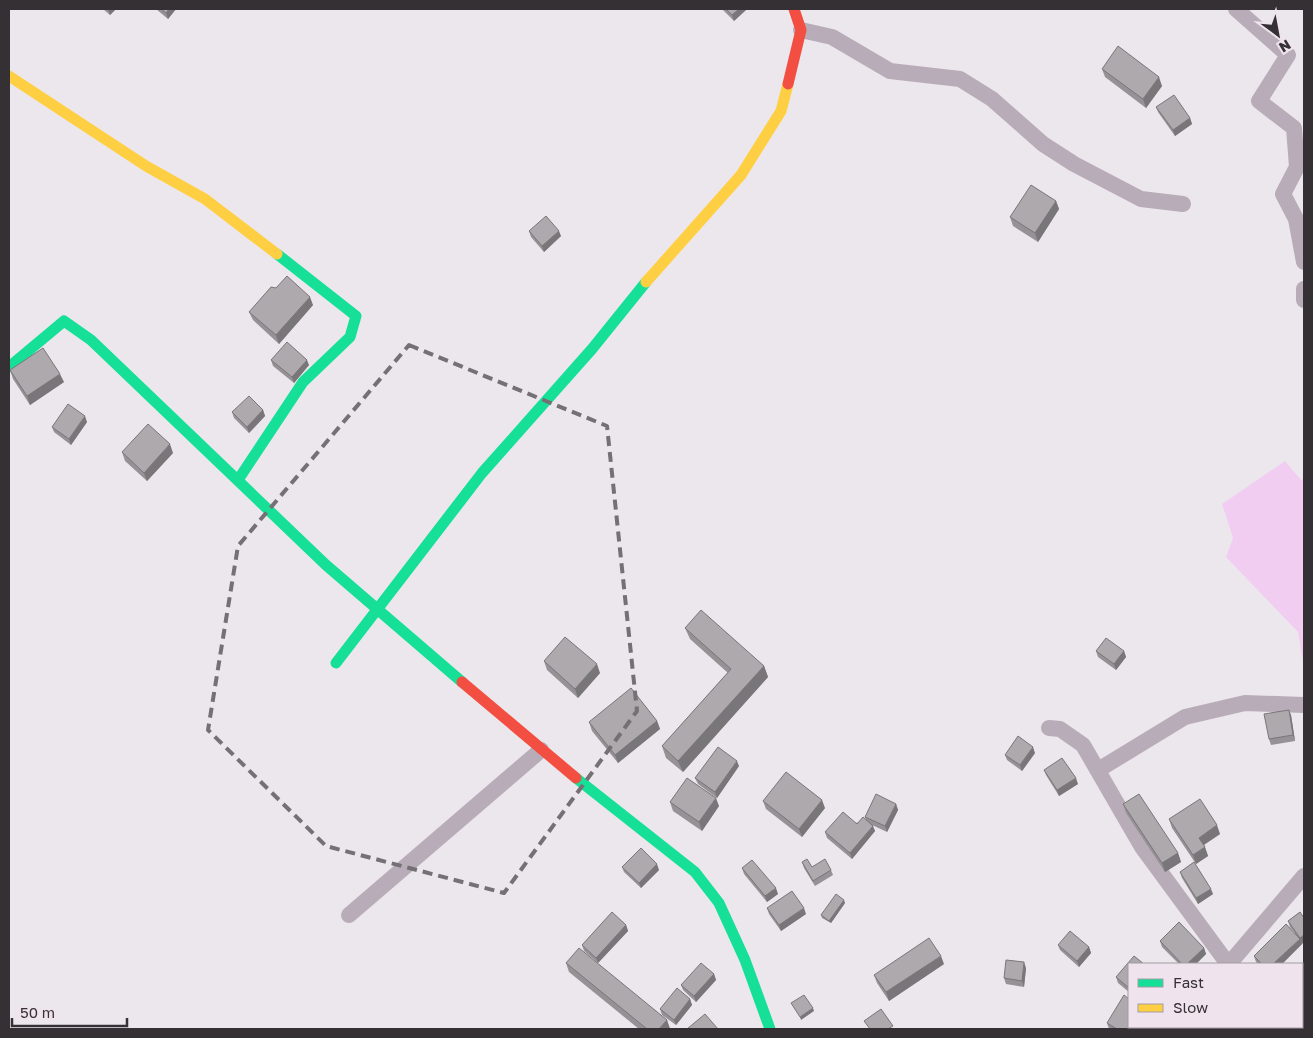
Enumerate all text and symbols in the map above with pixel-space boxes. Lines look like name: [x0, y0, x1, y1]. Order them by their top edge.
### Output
north arrow: [1253, 10, 1303, 60]
text: N: [1276, 36, 1294, 56]
legend: [1128, 963, 1303, 1028]
text: Fast: [1173, 973, 1204, 991]
scale bar: [12, 996, 128, 1028]
text: Slow: [1173, 998, 1208, 1016]
text: 50 m: [20, 1003, 55, 1021]

